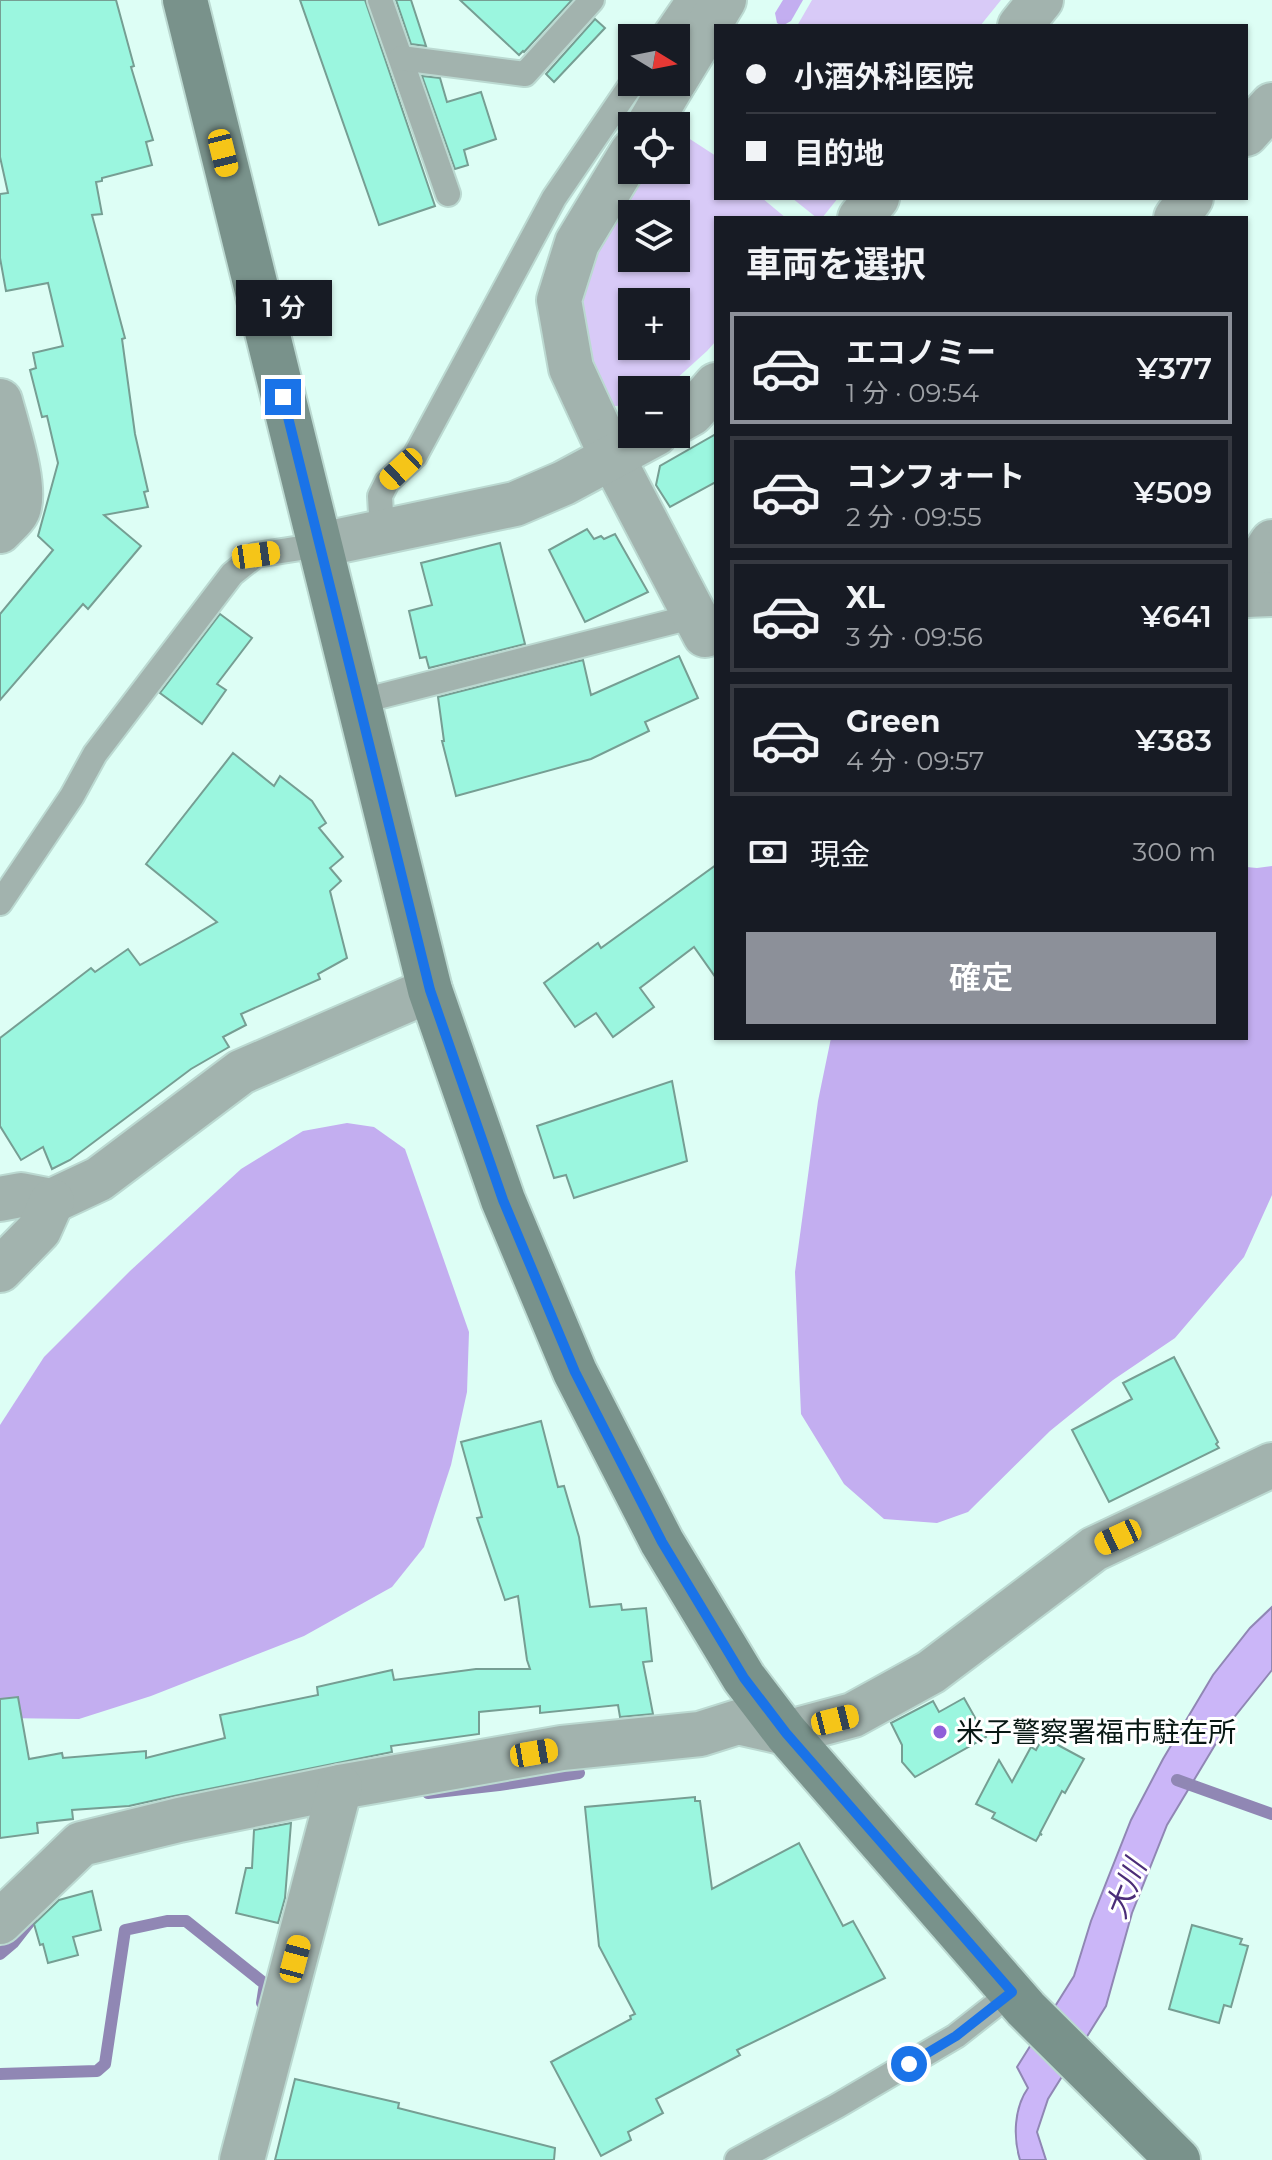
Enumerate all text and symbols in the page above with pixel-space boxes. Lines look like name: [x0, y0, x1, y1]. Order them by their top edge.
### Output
north arrow: [618, 24, 690, 96]
map controls: [618, 24, 690, 448]
text: 小酒外科医院: [794, 58, 974, 95]
button: locate: [618, 112, 690, 184]
car: [206, 127, 240, 179]
text: 目的地: [794, 135, 884, 172]
button: layers: [618, 200, 690, 272]
text: 車両を選択: [746, 242, 926, 286]
callout: 1 分: [235, 281, 331, 337]
button: +: [618, 288, 690, 360]
text: 1 分: [262, 292, 306, 324]
icon: car: [750, 332, 822, 404]
text: エコノミー: [846, 334, 996, 371]
text: ¥377: [1136, 350, 1212, 387]
button: −: [618, 376, 690, 448]
text: 1 分 · 09:54: [846, 377, 979, 409]
route end: [265, 379, 301, 415]
car: [375, 444, 427, 494]
icon: car: [750, 456, 822, 528]
text: コンフォート: [846, 458, 1025, 495]
text: ¥509: [1134, 474, 1212, 511]
text: 2 分 · 09:55: [846, 501, 982, 533]
car: [231, 540, 281, 570]
text: XL: [846, 579, 885, 616]
icon: car: [750, 580, 822, 652]
text: ¥641: [1141, 598, 1212, 635]
text: 3 分 · 09:56: [846, 621, 983, 653]
text: Green: [846, 703, 940, 740]
icon: car: [750, 704, 822, 776]
text: ¥383: [1136, 722, 1212, 759]
text: 4 分 · 09:57: [846, 745, 984, 777]
icon: cash: [746, 830, 790, 874]
text: 現金: [810, 836, 870, 873]
text: 300 m: [1133, 836, 1216, 868]
button: 確定: [746, 932, 1216, 1024]
car: [1091, 1516, 1145, 1558]
car: [809, 1703, 861, 1737]
place label: 米子警察署福市駐在所: [956, 1715, 1236, 1749]
marker: 米子警察署福市駐在所: [931, 1723, 949, 1741]
car: [508, 1737, 560, 1769]
water label: 大川: [1097, 1851, 1155, 1924]
car: [277, 1933, 313, 1985]
route start: [891, 2046, 927, 2082]

